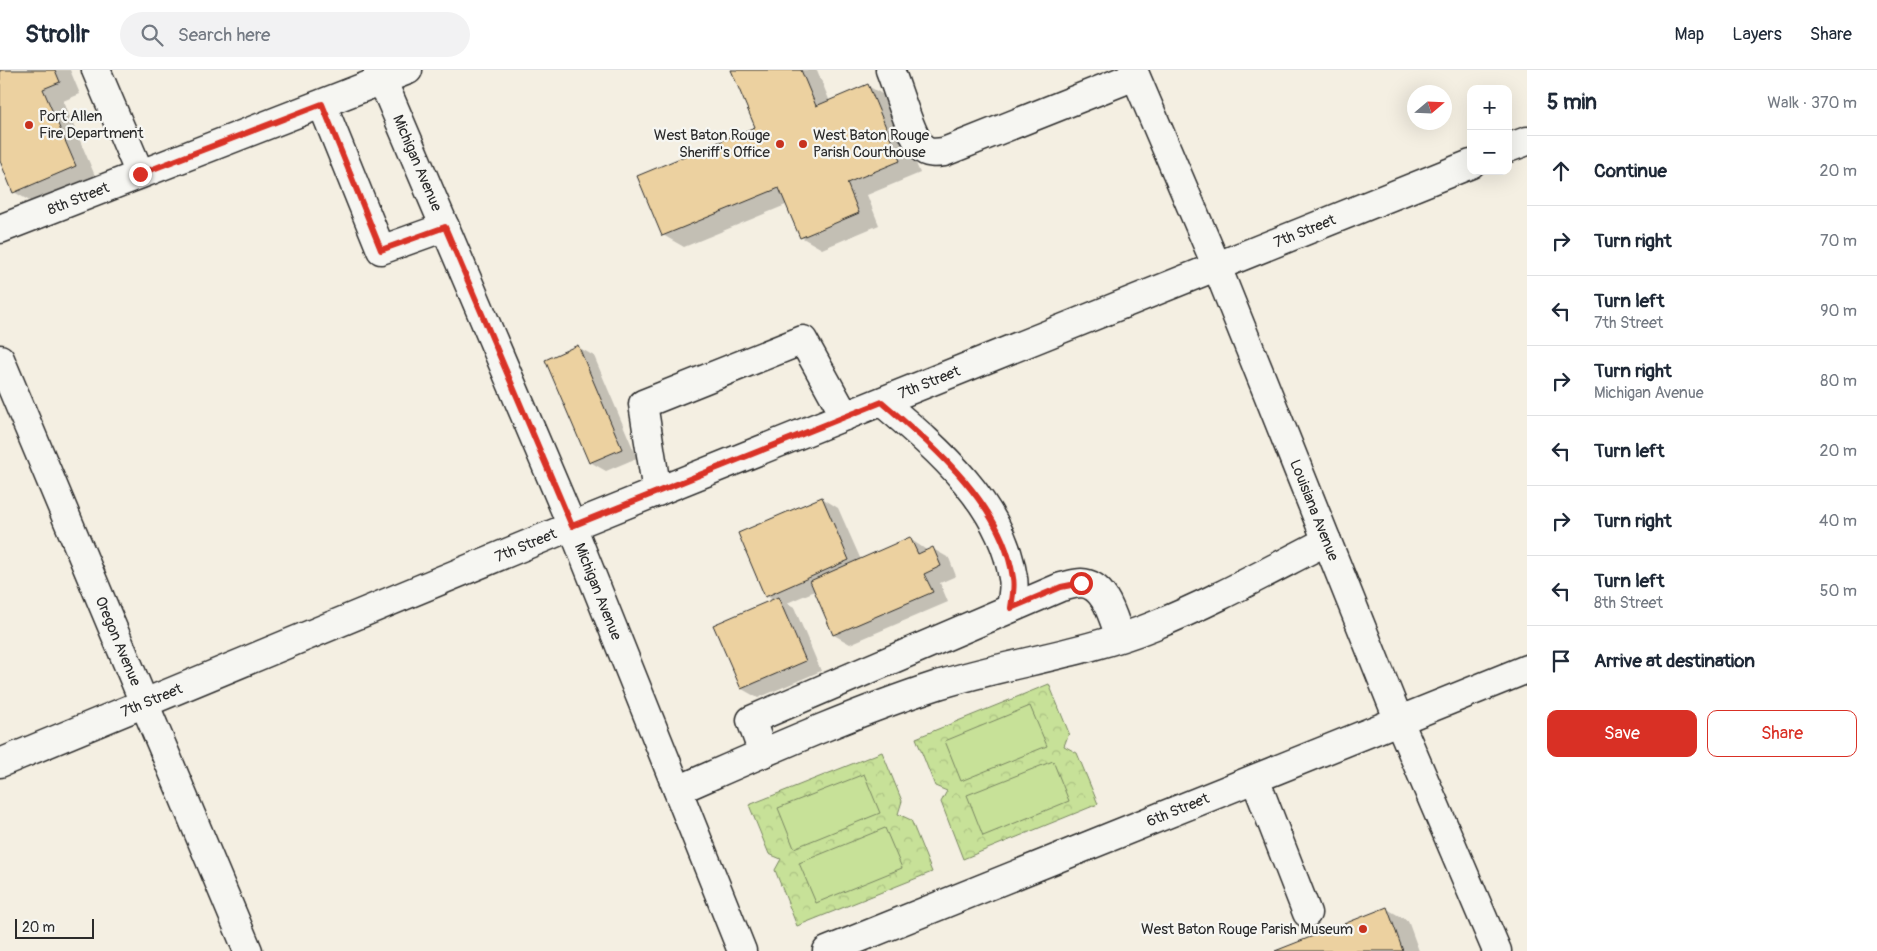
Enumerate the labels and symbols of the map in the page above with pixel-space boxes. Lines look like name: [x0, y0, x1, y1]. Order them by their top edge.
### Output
north arrow: [1407, 85, 1452, 130]
place label: Port Allen Fire Department: [39, 107, 144, 143]
street label: Michigan Avenue: [388, 112, 446, 215]
marker: Port Allen Fire Department: [23, 119, 35, 131]
place label: West Baton Rouge Sheriff's Office: [654, 126, 771, 162]
place label: West Baton Rouge Parish Courthouse: [813, 126, 930, 162]
marker: West Baton Rouge Sheriff's Office: [774, 138, 786, 150]
marker: West Baton Rouge Parish Courthouse: [797, 138, 809, 150]
route end: [129, 163, 152, 186]
street label: 8th Street: [45, 178, 113, 220]
street label: 7th Street: [1271, 210, 1339, 252]
street label: 7th Street: [895, 361, 964, 404]
street label: Louisiana Avenue: [1285, 457, 1343, 564]
street label: 7th Street: [492, 524, 560, 567]
street label: Michigan Avenue: [570, 540, 626, 643]
route start: [1070, 572, 1093, 595]
street label: Oregon Avenue: [91, 594, 145, 690]
street label: 7th Street: [118, 679, 186, 722]
street label: 6th Street: [1144, 789, 1213, 831]
scale bar: [15, 916, 94, 939]
place label: West Baton Rouge Parish Museum: [1141, 920, 1353, 939]
marker: West Baton Rouge Parish Museum: [1357, 923, 1369, 935]

